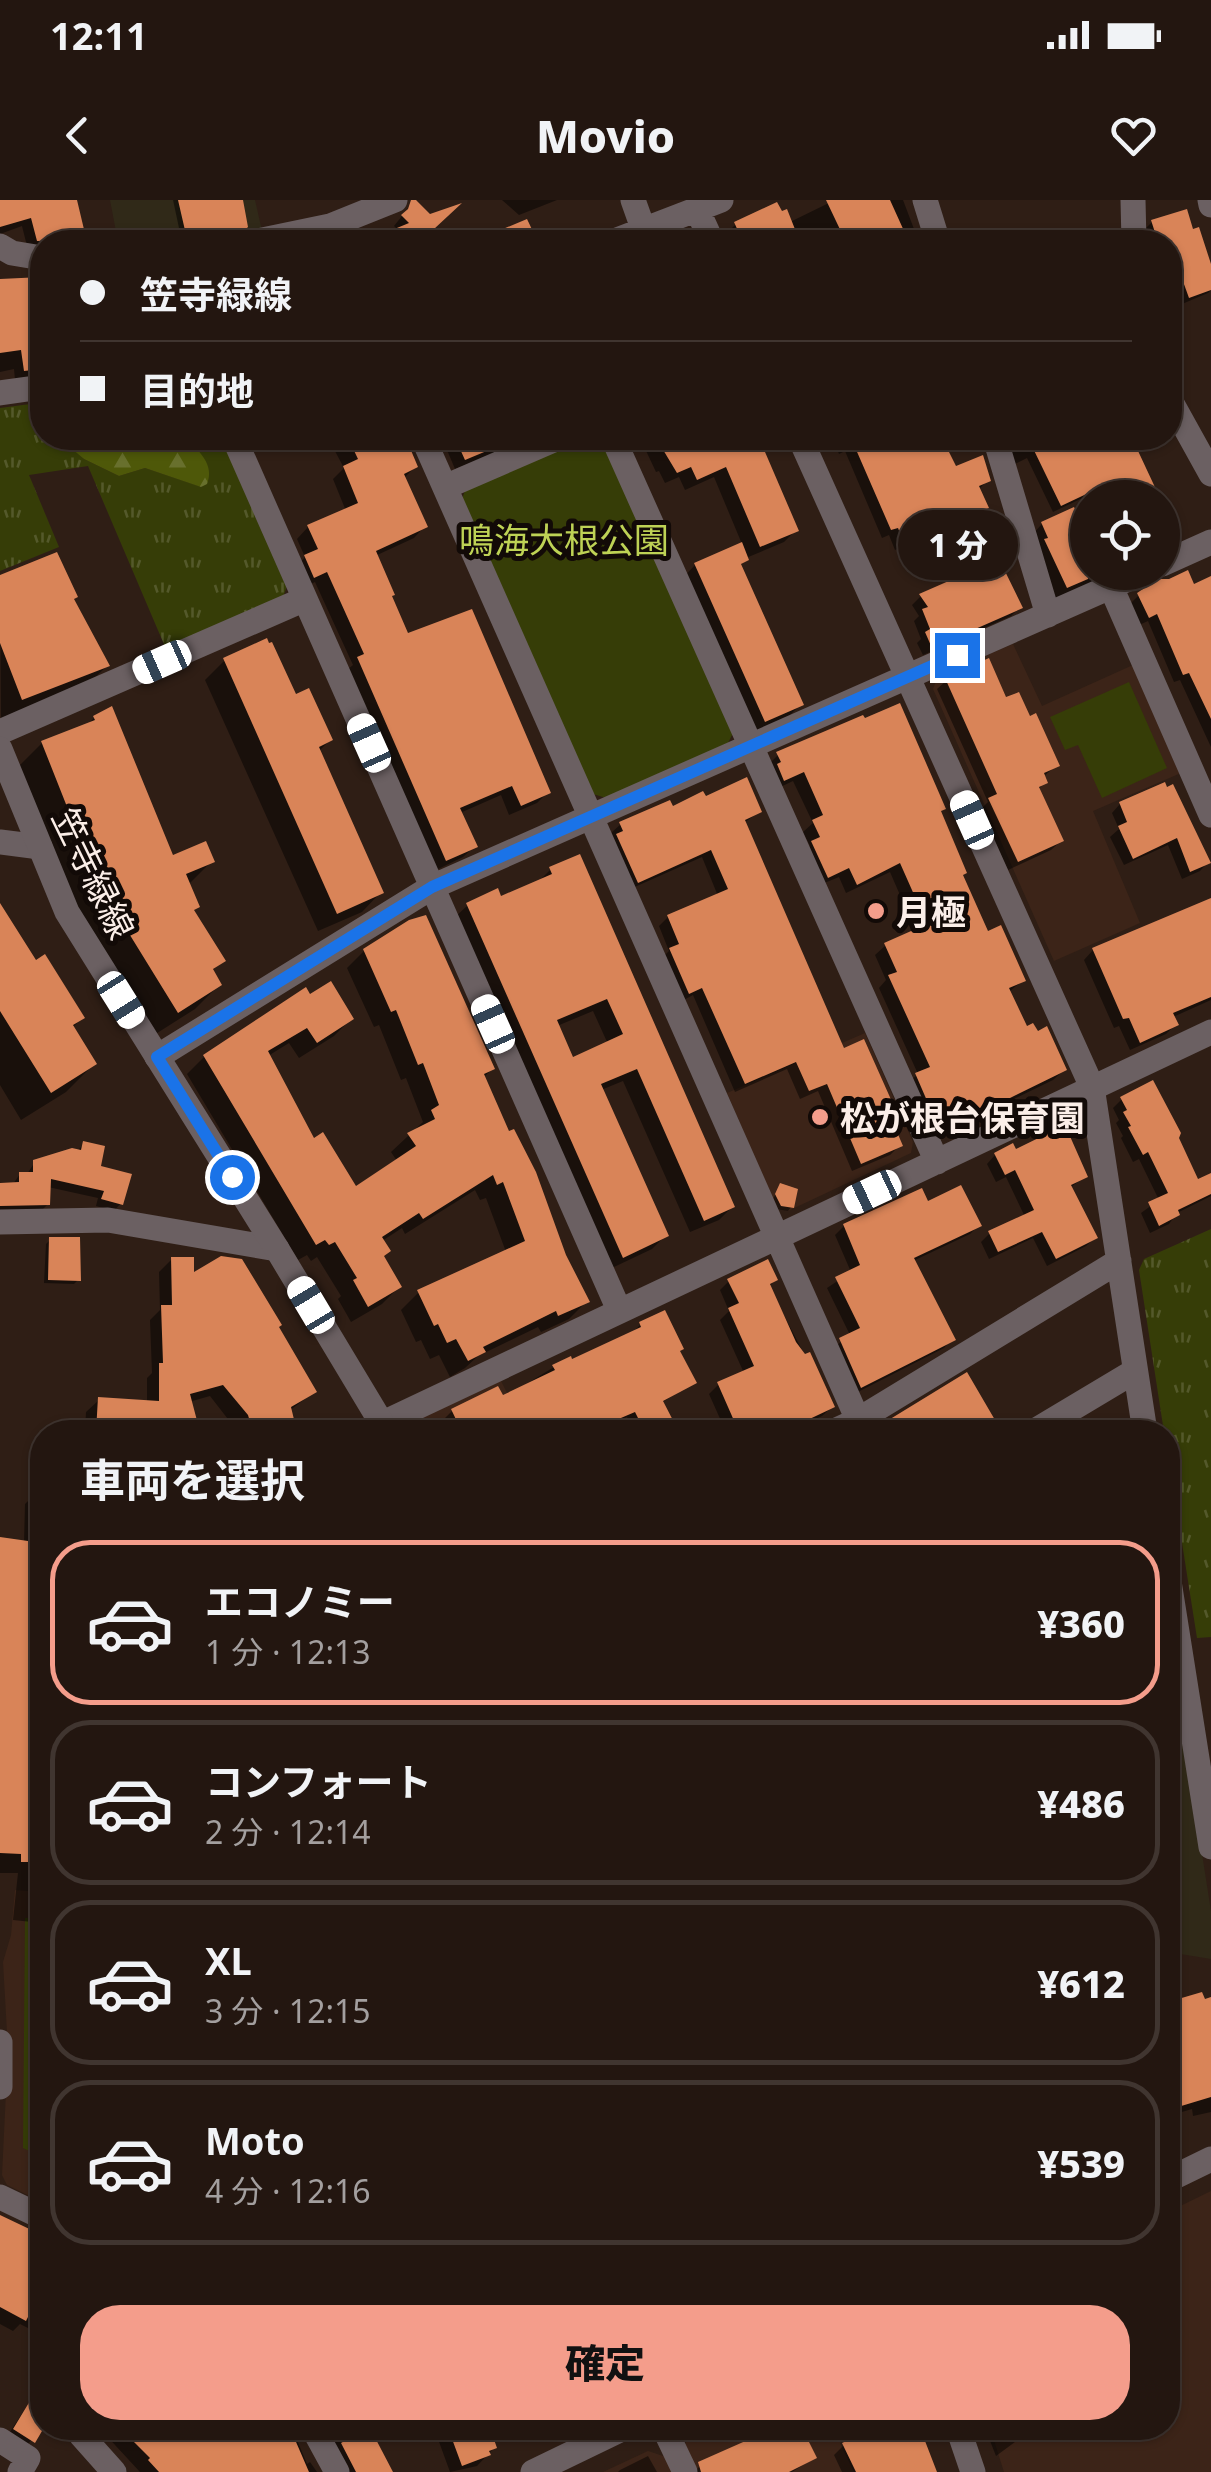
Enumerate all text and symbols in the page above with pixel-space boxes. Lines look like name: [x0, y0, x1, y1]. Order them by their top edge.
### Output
text: 12:11: [50, 9, 148, 61]
text: Movio: [536, 105, 675, 166]
icon: back: [50, 108, 105, 163]
icon: heart: [1106, 108, 1161, 163]
text: 笠寺緑線: [140, 268, 292, 320]
text: 目的地: [140, 364, 254, 416]
map controls: [1070, 480, 1180, 590]
button: locate: [1070, 480, 1180, 590]
callout: 1 分: [897, 510, 1017, 580]
park label: 鳴海大根公園: [459, 516, 669, 563]
text: 1 分: [929, 523, 987, 566]
route end: [935, 633, 980, 678]
car: [128, 636, 196, 688]
car: [343, 709, 395, 777]
car: [946, 786, 998, 854]
street label: 笠寺緑線: [42, 800, 146, 946]
place label: 月極: [896, 888, 966, 935]
marker: 月極: [865, 900, 887, 922]
car: [92, 967, 150, 1033]
car: [467, 990, 519, 1058]
place label: 松が根台保育園: [840, 1094, 1085, 1141]
marker: 松が根台保育園: [809, 1106, 831, 1128]
route start: [210, 1155, 255, 1200]
car: [838, 1166, 906, 1218]
car: [283, 1272, 339, 1338]
text: 車両を選択: [80, 1449, 305, 1510]
text: エコノミー: [205, 1575, 395, 1627]
icon: car: [85, 1578, 175, 1668]
text: ¥360: [1037, 1597, 1125, 1649]
text: 1 分 · 12:13: [205, 1630, 371, 1673]
text: コンフォート: [205, 1755, 432, 1807]
icon: car: [85, 1758, 175, 1848]
text: ¥486: [1037, 1777, 1125, 1829]
text: 2 分 · 12:14: [205, 1810, 371, 1853]
text: XL: [205, 1934, 252, 1986]
icon: car: [85, 1938, 175, 2028]
text: ¥612: [1037, 1957, 1125, 2009]
text: 3 分 · 12:15: [205, 1989, 371, 2032]
text: Moto: [205, 2114, 305, 2166]
icon: car: [85, 2118, 175, 2208]
text: ¥539: [1037, 2137, 1125, 2189]
text: 4 分 · 12:16: [205, 2169, 371, 2212]
button: 確定: [80, 2305, 1130, 2420]

